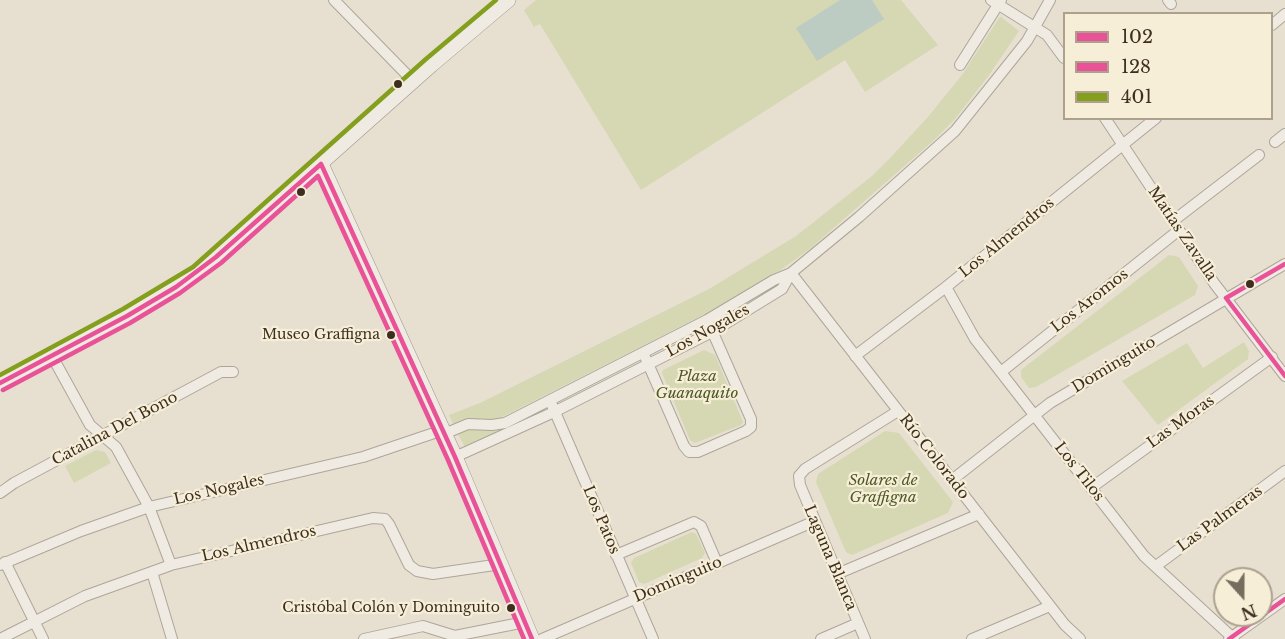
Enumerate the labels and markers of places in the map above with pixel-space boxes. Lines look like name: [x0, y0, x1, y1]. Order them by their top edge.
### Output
unlabelled marker: [392, 78, 404, 90]
unlabelled marker: [295, 186, 307, 198]
unlabelled marker: [1244, 278, 1256, 290]
place label: Museo Graffigna: [262, 327, 380, 343]
marker: Museo Graffigna: [385, 329, 397, 341]
place label: Cristóbal Colón y Dominguito: [282, 600, 500, 616]
marker: Cristóbal Colón y Dominguito: [505, 602, 517, 614]

